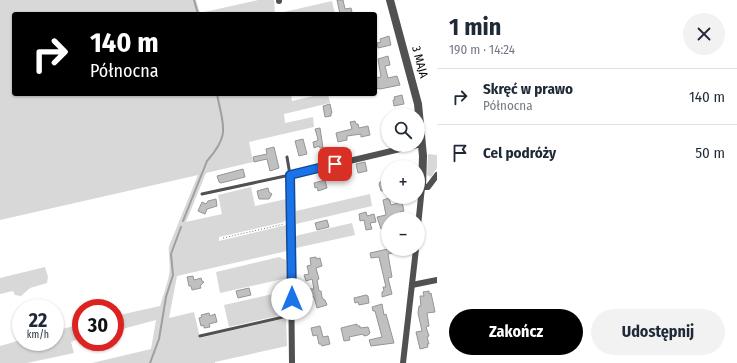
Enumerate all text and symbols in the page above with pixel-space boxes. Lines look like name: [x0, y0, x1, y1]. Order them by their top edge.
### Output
text: 1 min: [449, 13, 501, 41]
button: close: [683, 13, 725, 55]
text: 140 m: [90, 26, 159, 59]
icon: right: [24, 28, 76, 80]
text: 190 m · 14:24: [449, 42, 515, 57]
street label: 3 MAJA: [409, 44, 431, 80]
text: Północna: [90, 60, 159, 82]
text: Skręć w prawo: [483, 80, 573, 98]
icon: right: [449, 86, 471, 108]
text: 140 m: [689, 88, 725, 106]
text: Północna: [483, 98, 533, 113]
map controls: [381, 108, 425, 256]
button: search: [381, 108, 425, 152]
icon: arrive: [449, 142, 471, 164]
text: Cel podróży: [483, 144, 556, 162]
text: 50 m: [695, 144, 725, 162]
pin: [318, 147, 352, 181]
icon: arrive: [324, 153, 346, 175]
button: +: [381, 160, 425, 204]
button: −: [381, 212, 425, 256]
position arrow: [271, 278, 313, 320]
speed limit sign: 30: [72, 299, 124, 351]
text: 22: [29, 308, 47, 332]
button: Zakończ: [449, 309, 583, 355]
button: Udostępnij: [591, 309, 725, 355]
text: km/h: [27, 329, 49, 341]

